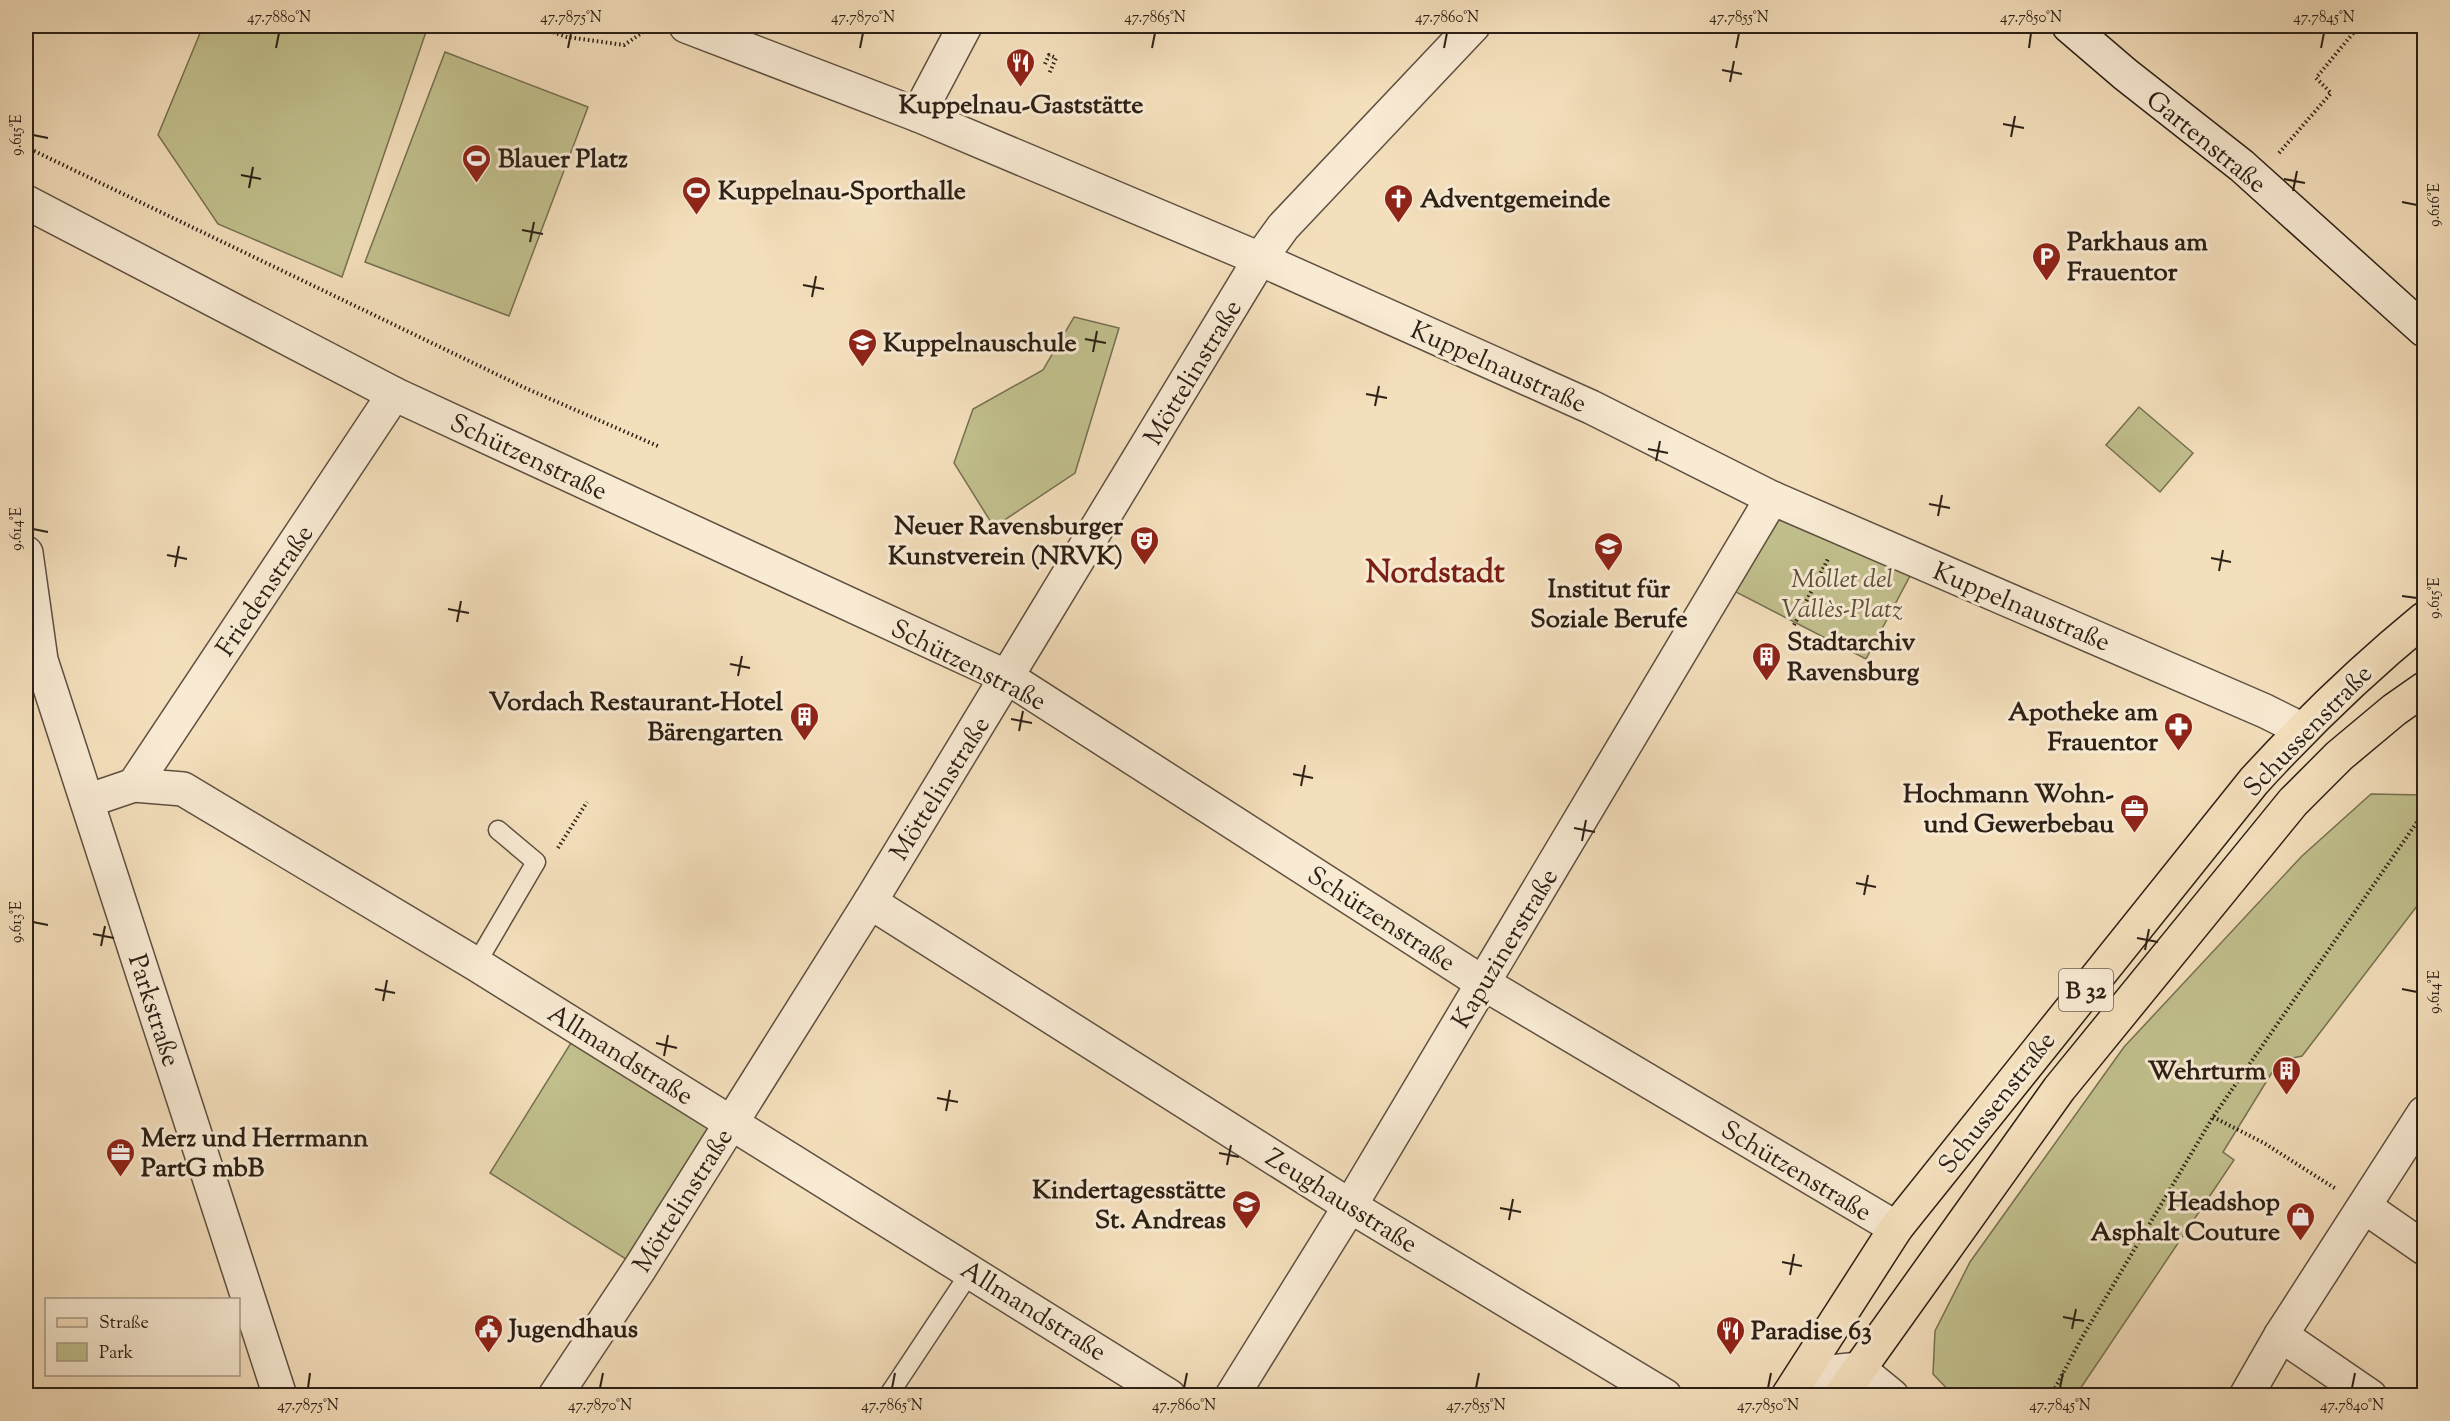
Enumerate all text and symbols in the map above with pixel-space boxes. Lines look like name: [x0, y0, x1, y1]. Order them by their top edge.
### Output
text: 47.7880°N: [247, 8, 311, 29]
text: 47.7875°N: [540, 8, 602, 29]
text: 47.7870°N: [831, 8, 895, 29]
text: 47.7865°N: [1124, 8, 1186, 29]
text: 47.7860°N: [1415, 8, 1479, 29]
text: 47.7855°N: [1709, 8, 1769, 29]
text: 47.7850°N: [2000, 8, 2062, 29]
text: 47.7845°N: [2293, 8, 2355, 29]
restaurant icon: Kuppelnau-Gaststätte: [1005, 46, 1037, 88]
street label: Gartenstraße: [2137, 83, 2274, 203]
place label: Kuppelnau-Gaststätte: [899, 88, 1143, 125]
text: 9.615°E: [7, 114, 28, 156]
sports icon: Blauer Platz: [461, 142, 493, 184]
place label: Blauer Platz: [498, 142, 628, 179]
sports icon: Kuppelnau-Sporthalle: [681, 174, 713, 216]
place label: Kuppelnau-Sporthalle: [718, 174, 966, 211]
church icon: Adventgemeinde: [1383, 182, 1415, 224]
place label: Adventgemeinde: [1420, 182, 1610, 219]
text: 9.616°E: [2425, 183, 2446, 227]
place label: Parkhaus am Frauentor: [2067, 225, 2208, 292]
parking icon: Parkhaus am Frauentor: [2030, 240, 2062, 282]
street label: Möttelinstraße: [1136, 293, 1252, 453]
street label: Kuppelnaustraße: [1404, 313, 1592, 424]
school or university icon: Kuppelnauschule: [846, 326, 878, 368]
place label: Kuppelnauschule: [883, 326, 1077, 363]
street label: Schützenstraße: [443, 406, 613, 511]
text: 9.614°E: [7, 507, 28, 551]
place label: Neuer Ravensburger Kunstverein (NRVK): [888, 509, 1123, 576]
street label: Friedenstraße: [208, 518, 324, 665]
theatre icon: Neuer Ravensburger Kunstverein (NRVK): [1128, 524, 1160, 566]
school or university icon: Institut für Soziale Berufe: [1593, 530, 1625, 572]
district label: Nordstadt: [1365, 551, 1505, 597]
street label: Kuppelnaustraße: [1927, 554, 2115, 662]
park label: Mollet del Vallès-Platz: [1781, 562, 1903, 629]
place label: Institut für Soziale Berufe: [1530, 572, 1688, 639]
text: 9.615°E: [2425, 577, 2446, 619]
street label: Schützenstraße: [884, 611, 1052, 721]
place label: Stadtarchiv Ravensburg: [1787, 625, 1920, 692]
building icon: Stadtarchiv Ravensburg: [1750, 640, 1782, 682]
street label: Schussenstraße: [2236, 657, 2382, 806]
place label: Vordach Restaurant-Hotel Bärengarten: [489, 685, 784, 752]
place label: Apotheke am Frauentor: [2008, 695, 2158, 762]
building icon: Vordach Restaurant-Hotel Bärengarten: [788, 700, 820, 742]
street label: Möttelinstraße: [882, 710, 1000, 869]
pharmacy icon: Apotheke am Frauentor: [2163, 710, 2195, 752]
place label: Hochmann Wohn- und Gewerbebau: [1903, 777, 2114, 844]
office icon: Hochmann Wohn- und Gewerbebau: [2119, 792, 2151, 834]
street label: Schützenstraße: [1299, 858, 1462, 982]
street label: Kapuzinerstraße: [1444, 862, 1569, 1036]
text: 9.613°E: [7, 901, 28, 943]
street label: Parkstraße: [117, 950, 188, 1072]
road number: B 32: [2059, 969, 2113, 1011]
text: 9.614°E: [2425, 970, 2446, 1014]
street label: Allmandstraße: [540, 997, 700, 1116]
street label: Schussenstraße: [1931, 1025, 2065, 1183]
place label: Wehrturm: [2148, 1054, 2266, 1091]
building icon: Wehrturm: [2271, 1054, 2303, 1096]
street label: Schützenstraße: [1713, 1113, 1878, 1232]
place label: Merz und Herrmann PartG mbB: [141, 1121, 369, 1188]
street label: Möttelinstraße: [625, 1122, 743, 1281]
office icon: Merz und Herrmann PartG mbB: [104, 1136, 136, 1178]
street label: Zeughausstraße: [1257, 1141, 1424, 1264]
place label: Kindertagesstätte St. Andreas: [1032, 1173, 1226, 1240]
place label: Headshop Asphalt Couture: [2091, 1185, 2280, 1252]
school or university icon: Kindertagesstätte St. Andreas: [1231, 1188, 1263, 1230]
shop icon: Headshop Asphalt Couture: [2285, 1200, 2317, 1242]
street label: Allmandstraße: [953, 1253, 1113, 1372]
legend: [45, 1298, 240, 1376]
text: Straße: [99, 1311, 149, 1337]
public building icon: Jugendhaus: [472, 1312, 504, 1354]
place label: Jugendhaus: [507, 1312, 638, 1349]
restaurant icon: Paradise 63: [1714, 1314, 1746, 1356]
place label: Paradise 63: [1751, 1314, 1872, 1351]
text: Park: [99, 1341, 134, 1367]
text: 47.7875°N: [277, 1396, 339, 1417]
text: 47.7870°N: [568, 1396, 632, 1417]
text: 47.7865°N: [861, 1396, 923, 1417]
text: 47.7860°N: [1152, 1396, 1216, 1417]
text: 47.7855°N: [1446, 1396, 1506, 1417]
text: 47.7850°N: [1737, 1396, 1799, 1417]
text: 47.7845°N: [2029, 1396, 2091, 1417]
text: 47.7840°N: [2320, 1396, 2384, 1417]

